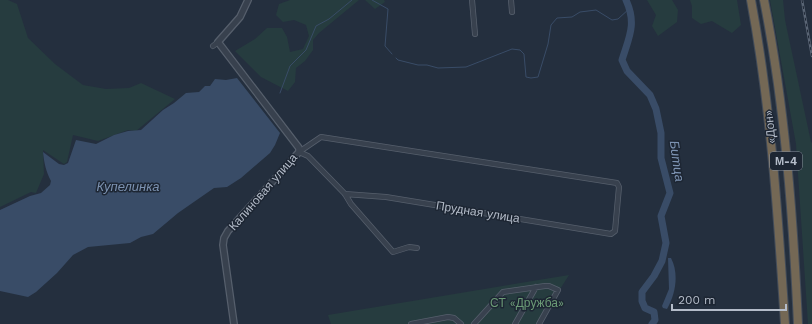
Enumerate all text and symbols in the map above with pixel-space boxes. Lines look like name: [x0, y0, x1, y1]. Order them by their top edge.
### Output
street label: «Дон»: [761, 110, 779, 144]
water label: Битца: [667, 139, 687, 183]
street label: Калиновая улица: [226, 151, 300, 233]
road number: М-4: [770, 152, 802, 170]
water label: Купелинка: [96, 179, 160, 194]
street label: Прудная улица: [435, 198, 521, 226]
scale bar: [672, 286, 786, 312]
text: 200 m: [678, 293, 715, 307]
park label: СТ «Дружба»: [490, 296, 564, 310]

